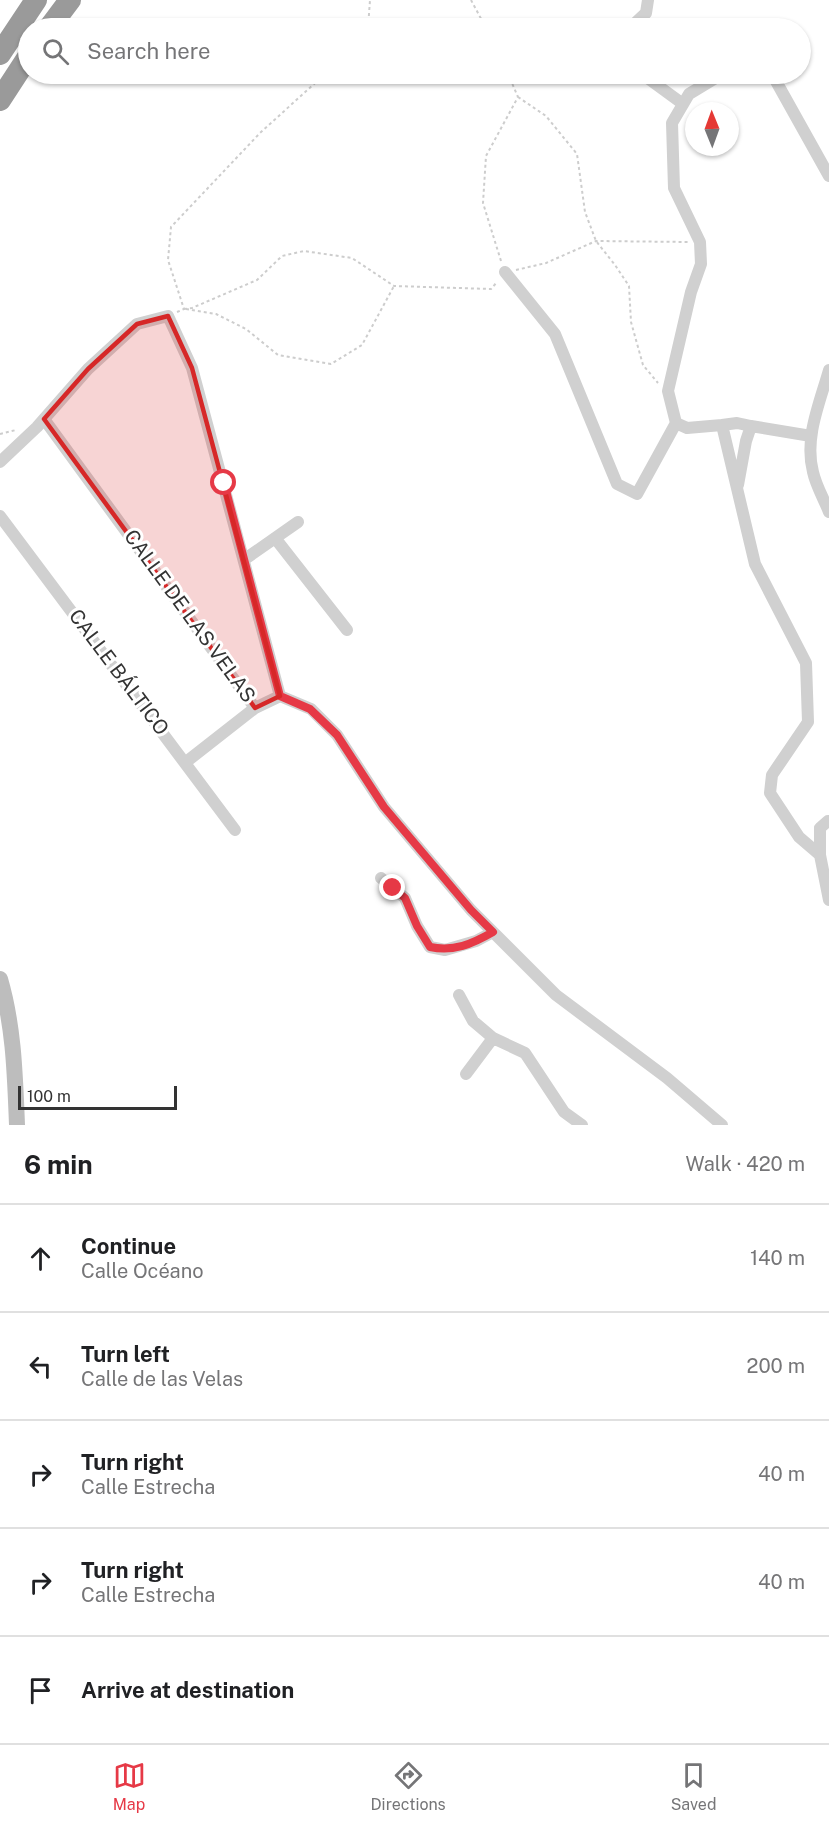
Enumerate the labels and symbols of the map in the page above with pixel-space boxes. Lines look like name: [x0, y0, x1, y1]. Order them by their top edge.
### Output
north arrow: [685, 102, 739, 156]
route start: [210, 469, 236, 495]
street label: CALLE DE LAS VELAS: [119, 525, 261, 707]
street label: CALLE BÁLTICO: [64, 604, 175, 740]
route end: [379, 874, 405, 900]
scale bar: [18, 1083, 177, 1110]

